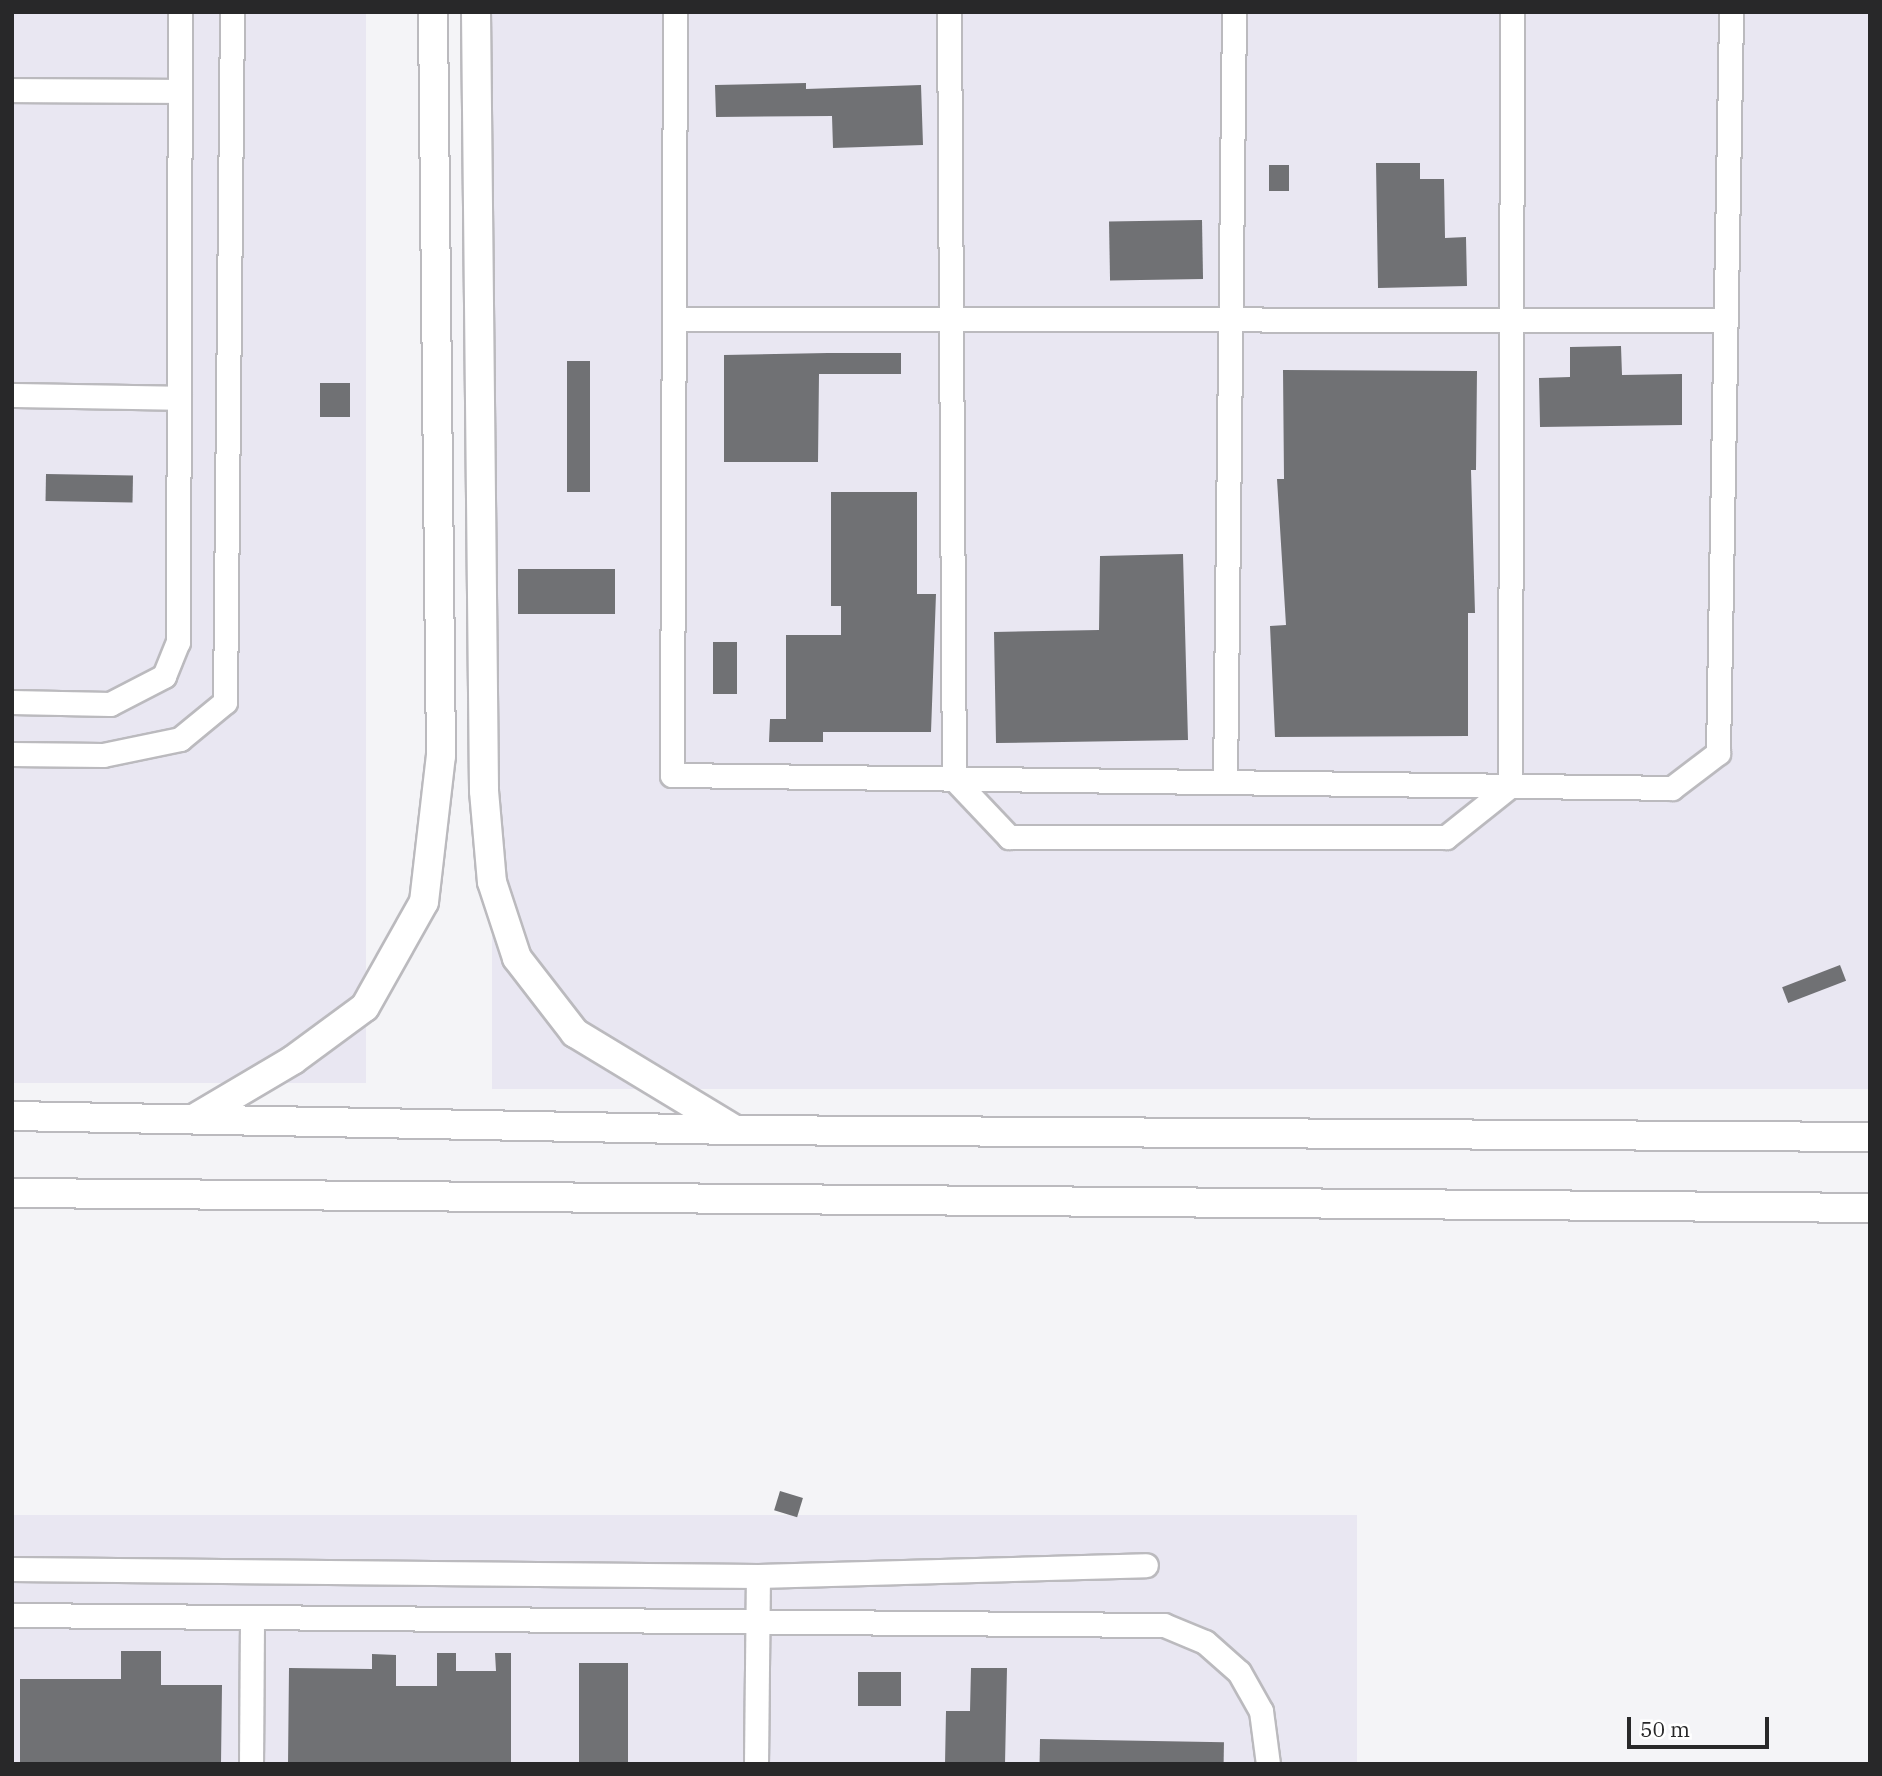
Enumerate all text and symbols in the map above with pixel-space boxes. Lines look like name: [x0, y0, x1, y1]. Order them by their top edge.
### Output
scale bar: [1630, 1702, 1772, 1746]
text: 50 m: [1640, 1715, 1690, 1743]

